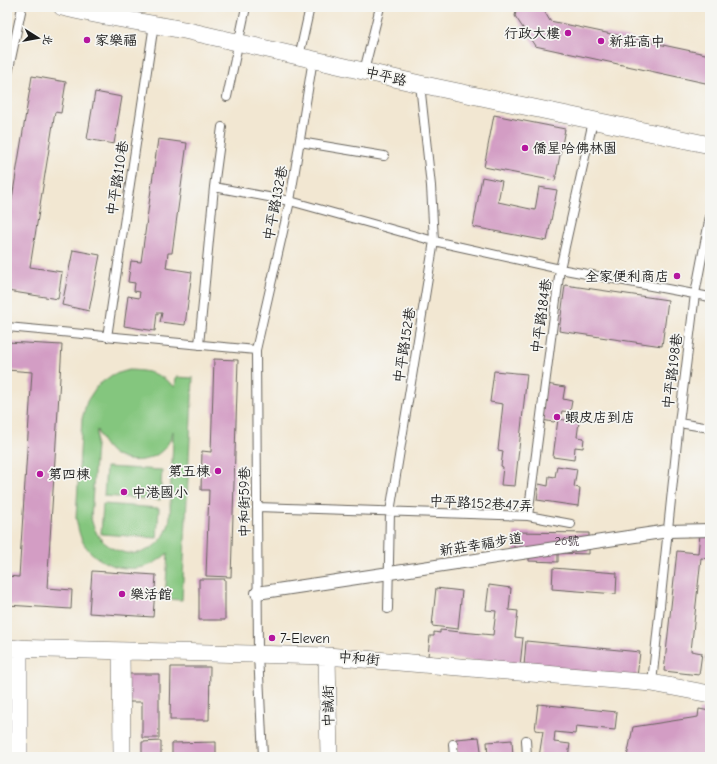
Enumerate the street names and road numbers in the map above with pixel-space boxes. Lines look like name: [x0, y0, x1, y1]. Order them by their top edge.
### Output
street label: 中平路: [364, 63, 408, 89]
street label: 中平路110巷: [103, 138, 132, 217]
street label: 中平路132巷: [260, 163, 291, 242]
street label: 中平路184巷: [528, 276, 555, 355]
street label: 中平路152巷: [390, 305, 419, 384]
street label: 中平路198巷: [659, 331, 686, 410]
street label: 中和街59巷: [236, 465, 253, 538]
street label: 中平路152巷47弄: [429, 492, 533, 515]
street label: 新莊幸福步道: [438, 530, 524, 559]
street label: 中和街: [337, 648, 381, 669]
street label: 中誠街: [320, 685, 337, 727]

